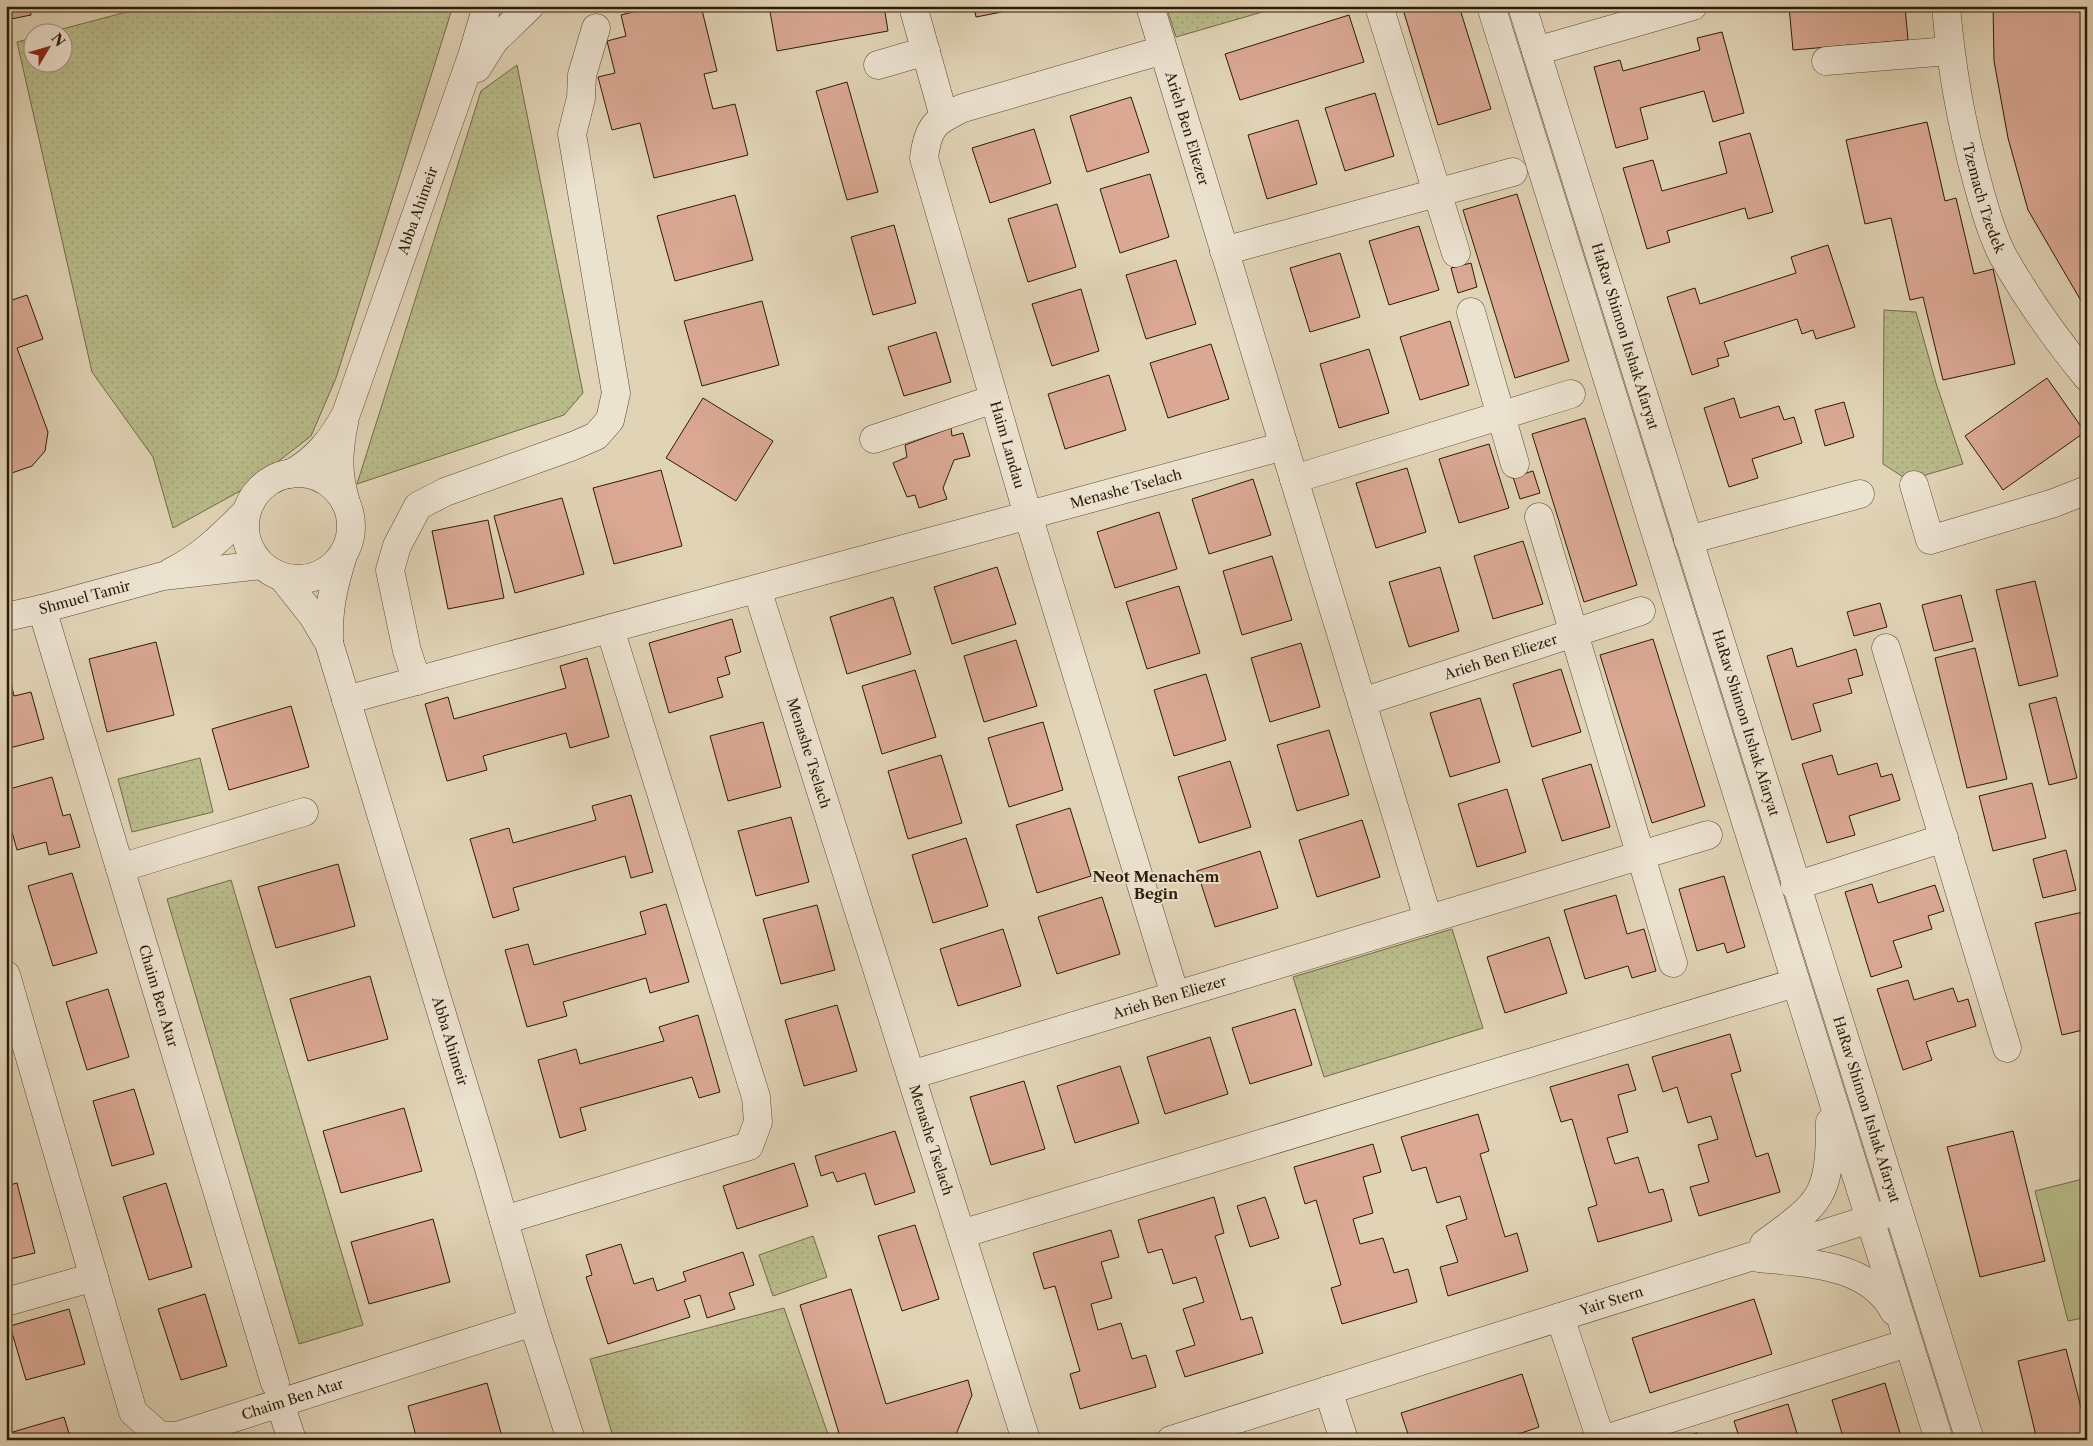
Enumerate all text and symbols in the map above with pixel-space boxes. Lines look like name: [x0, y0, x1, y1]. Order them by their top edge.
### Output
north arrow: [22, 22, 72, 72]
text: N: [47, 30, 69, 50]
street label: Arieh Ben Eliezer: [1161, 68, 1213, 188]
street label: Tzemach Tzedek: [1959, 141, 2010, 257]
street label: Abba Ahimeir: [393, 164, 441, 258]
street label: HaRav Shimon Itshak Afaryat: [1588, 241, 1663, 432]
street label: Haim Landau: [986, 399, 1029, 491]
street label: Menashe Tselach: [1068, 465, 1184, 513]
street label: Shmuel Tamir: [37, 576, 132, 618]
street label: HaRav Shimon Itshak Afaryat: [1708, 627, 1784, 818]
street label: Arieh Ben Eliezer: [1441, 630, 1560, 684]
street label: Menashe Tselach: [783, 695, 835, 811]
district label: Neot Menachem Begin: [1093, 867, 1220, 903]
street label: Chaim Ben Atar: [135, 942, 182, 1049]
street label: Arieh Ben Eliezer: [1110, 972, 1229, 1023]
street label: Abba Ahimeir: [428, 994, 472, 1088]
street label: HaRav Shimon Itshak Afaryat: [1829, 1014, 1904, 1205]
street label: Menashe Tselach: [905, 1083, 957, 1198]
street label: Yair Stern: [1577, 1282, 1646, 1320]
street label: Chaim Ben Atar: [239, 1374, 346, 1424]

